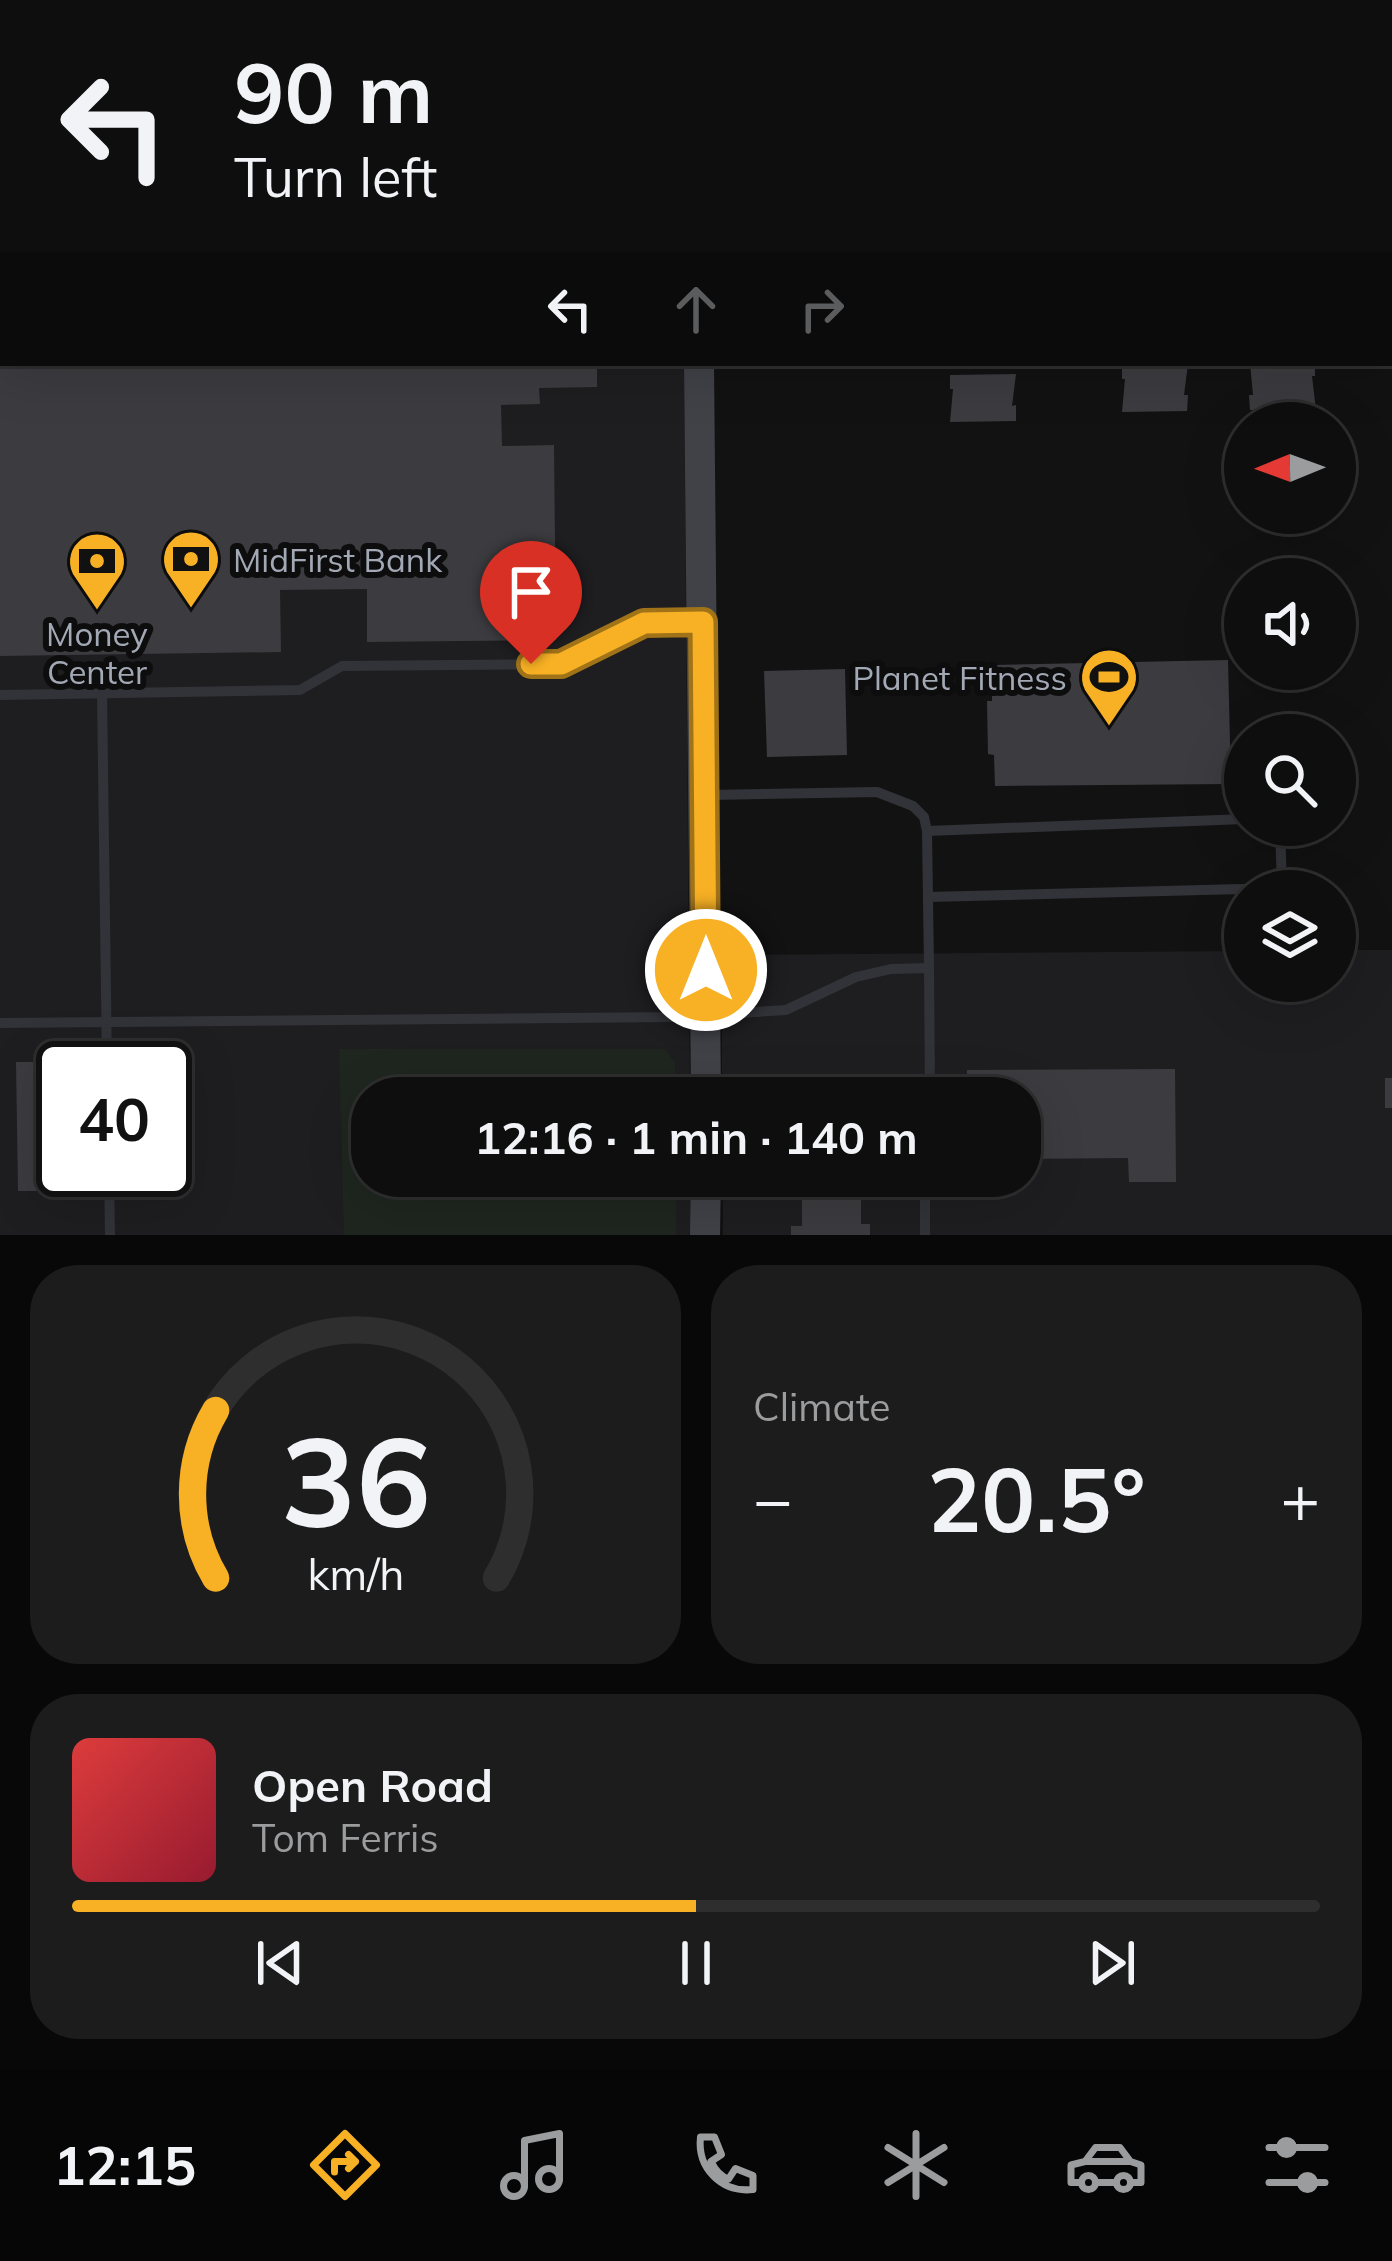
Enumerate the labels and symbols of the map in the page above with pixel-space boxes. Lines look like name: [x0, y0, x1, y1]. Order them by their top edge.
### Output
north arrow: [1224, 402, 1356, 534]
bank icon: MidFirst Bank: [160, 528, 222, 610]
bank icon: Money Center: [66, 530, 128, 612]
place label: MidFirst Bank: [233, 539, 443, 580]
pin: [480, 541, 582, 664]
place label: Money Center: [46, 613, 148, 692]
sports icon: Planet Fitness: [1078, 646, 1140, 728]
place label: Planet Fitness: [852, 657, 1067, 698]
position arrow: [643, 907, 769, 1033]
speed limit sign: 40: [36, 1041, 192, 1197]

